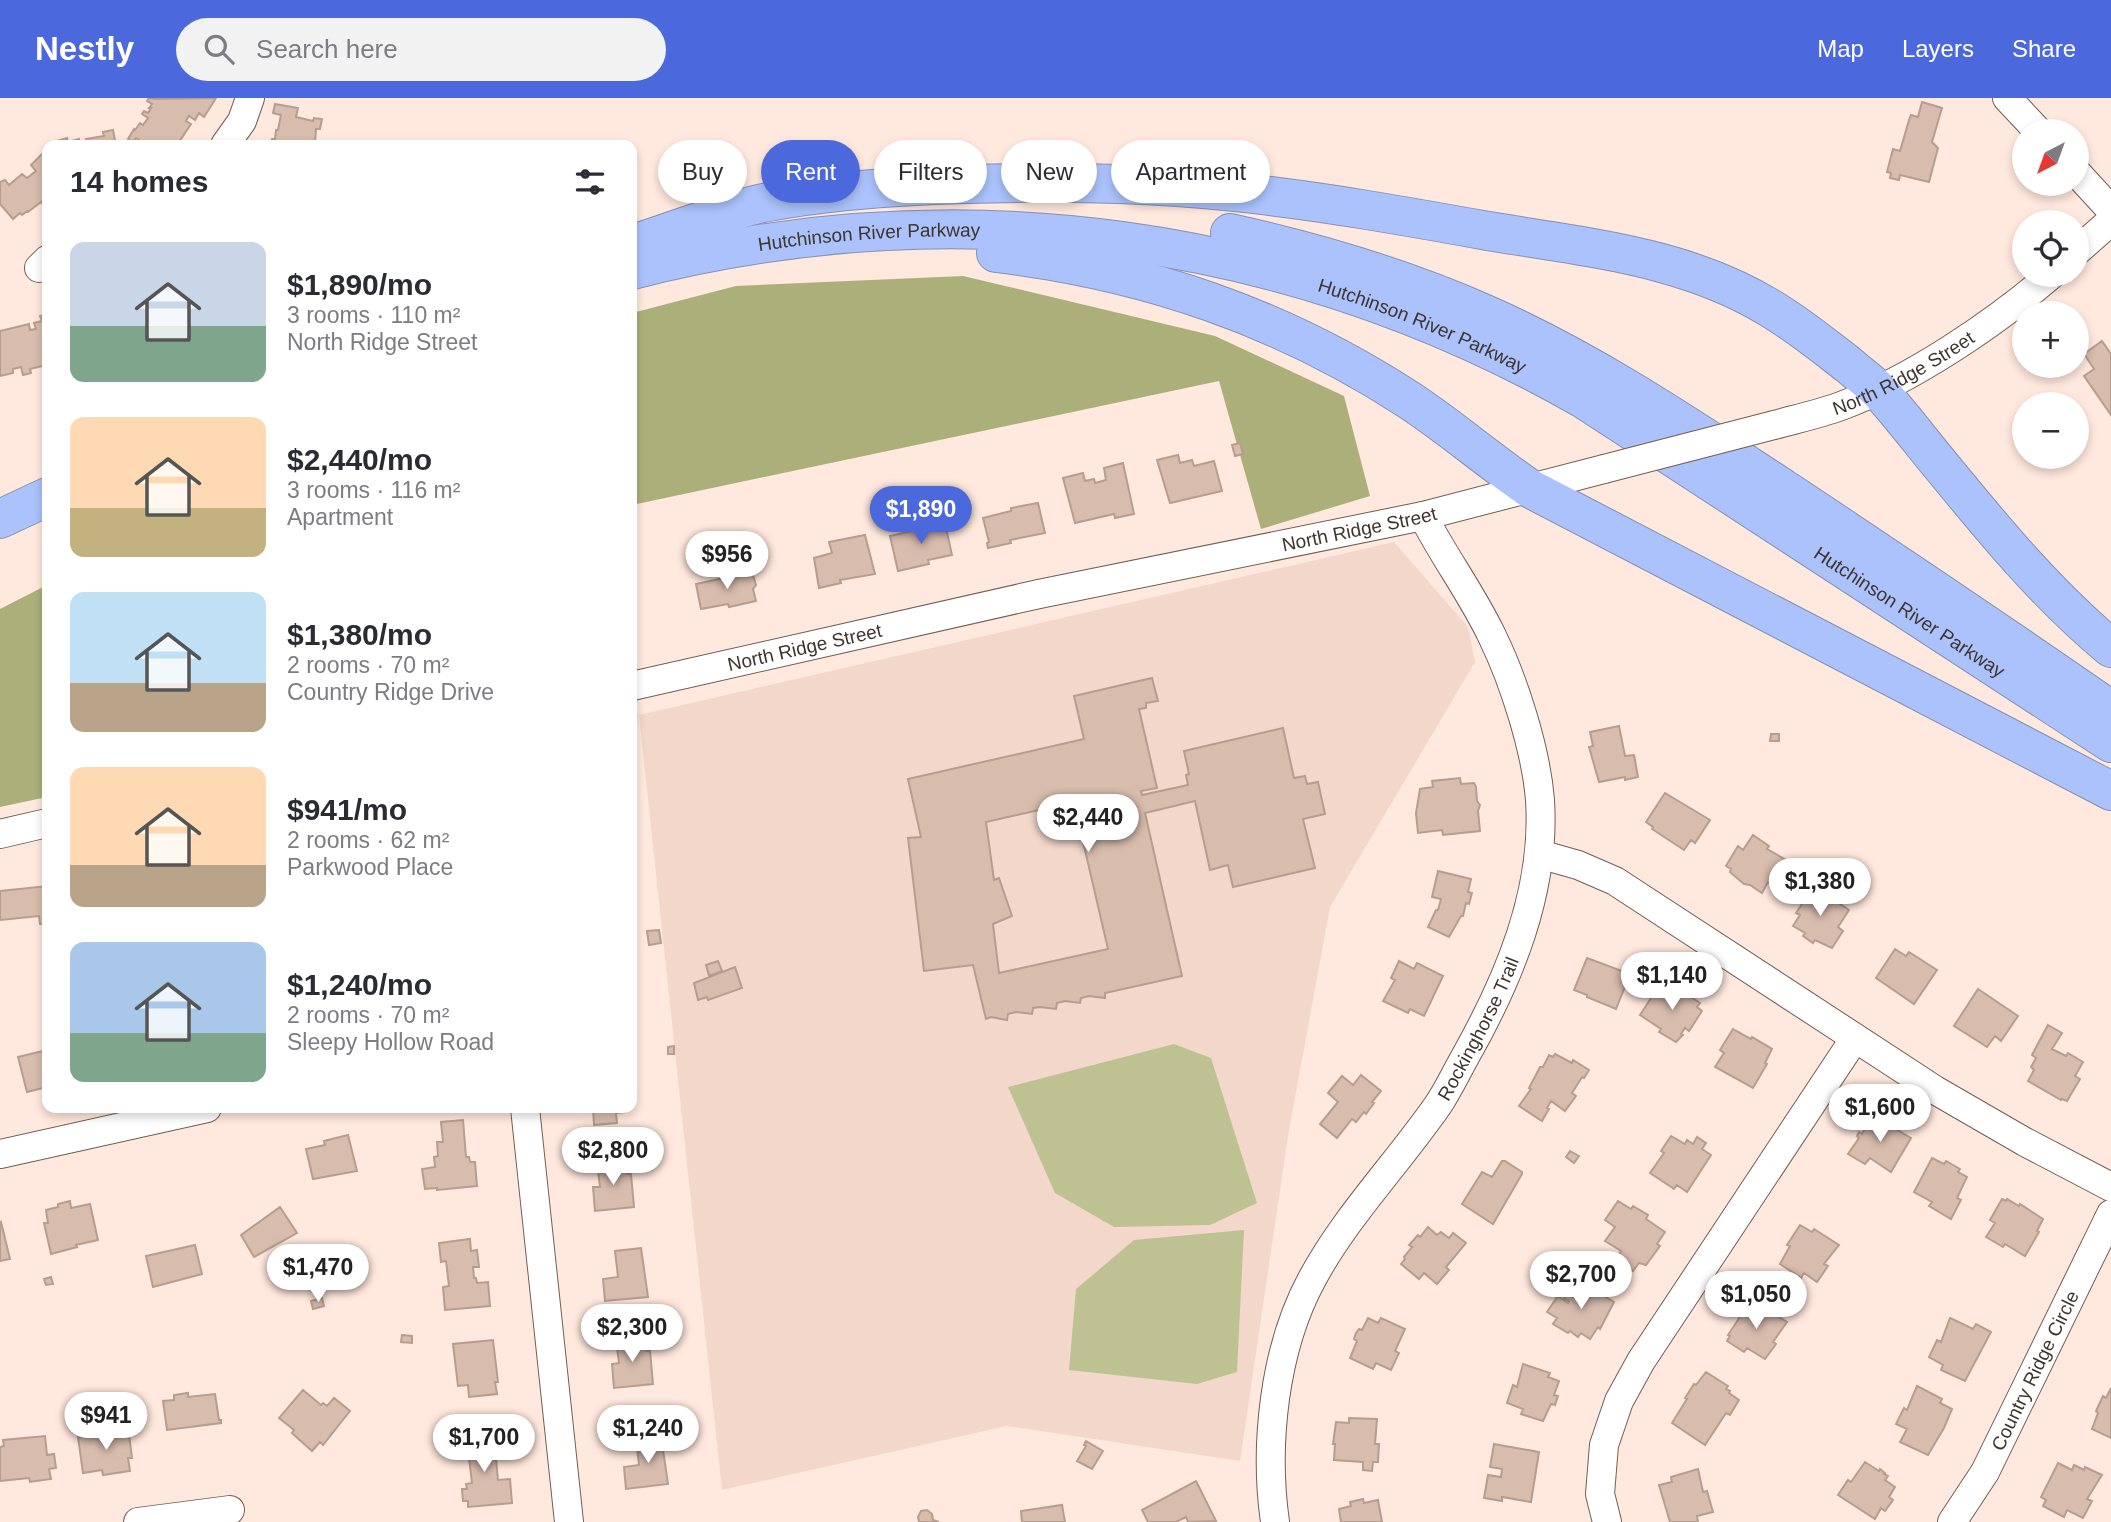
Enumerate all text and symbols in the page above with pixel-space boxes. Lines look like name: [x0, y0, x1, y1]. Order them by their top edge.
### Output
search box: [176, 18, 666, 81]
text: Nestly: [35, 30, 134, 67]
icon: search: [200, 30, 238, 68]
text: Search here: [256, 34, 398, 64]
text: Map: [1817, 35, 1864, 62]
text: Layers: [1902, 35, 1974, 62]
text: Share: [2012, 35, 2076, 62]
north arrow: [2012, 119, 2090, 196]
map controls: [2012, 119, 2089, 469]
chip: Buy: [658, 140, 747, 203]
chip: Rent: [761, 140, 860, 203]
chip: Filters: [874, 140, 987, 203]
chip: New: [1001, 140, 1097, 203]
chip: Apartment: [1111, 140, 1270, 203]
icon: filters: [571, 163, 609, 201]
text: 14 homes: [70, 165, 208, 198]
button: locate: [2012, 210, 2089, 287]
street label: Hutchinson River Parkway: [756, 219, 981, 255]
text: $1,890/mo: [287, 268, 432, 301]
icon: home: [126, 270, 210, 354]
street label: Hutchinson River Parkway: [1315, 275, 1530, 378]
button: +: [2012, 301, 2089, 378]
text: 3 rooms · 110 m²: [287, 302, 460, 328]
street label: North Ridge Street: [1830, 327, 1979, 419]
text: North Ridge Street: [287, 329, 477, 355]
button: −: [2012, 392, 2089, 469]
text: $2,440/mo: [287, 443, 432, 476]
icon: home: [126, 445, 210, 529]
text: 3 rooms · 116 m²: [287, 477, 460, 503]
pin: $1,890: [864, 486, 978, 546]
text: $1,890: [886, 496, 956, 522]
street label: North Ridge Street: [1280, 503, 1440, 555]
text: Apartment: [287, 504, 393, 530]
pin: $956: [686, 532, 768, 591]
text: $956: [701, 541, 753, 567]
street label: Hutchinson River Parkway: [1810, 542, 2009, 682]
text: $1,380/mo: [287, 618, 432, 651]
icon: home: [126, 620, 210, 704]
street label: North Ridge Street: [726, 620, 885, 675]
text: 2 rooms · 70 m²: [287, 652, 449, 678]
text: Country Ridge Drive: [287, 679, 494, 705]
text: $941/mo: [287, 793, 407, 826]
pin: $2,440: [1031, 794, 1145, 854]
icon: home: [126, 795, 210, 879]
text: $2,440: [1053, 804, 1123, 830]
text: 2 rooms · 62 m²: [287, 827, 449, 853]
text: Parkwood Place: [287, 854, 453, 880]
pin: $1,380: [1763, 858, 1877, 918]
text: $1,380: [1785, 868, 1855, 894]
pin: $1,140: [1615, 953, 1729, 1012]
street label: Rockinghorse Trail: [1433, 954, 1523, 1104]
text: $1,140: [1637, 962, 1707, 988]
text: $1,240/mo: [287, 968, 432, 1001]
icon: home: [126, 970, 210, 1054]
text: 2 rooms · 70 m²: [287, 1002, 449, 1028]
text: Sleepy Hollow Road: [287, 1029, 494, 1055]
pin: $1,600: [1823, 1084, 1937, 1144]
text: $1,600: [1845, 1094, 1915, 1120]
pin: $2,800: [556, 1128, 670, 1187]
text: $2,800: [578, 1137, 648, 1163]
pin: $1,470: [261, 1244, 375, 1304]
pin: $2,700: [1524, 1252, 1638, 1311]
text: $1,470: [283, 1254, 353, 1280]
text: $2,700: [1546, 1261, 1616, 1287]
pin: $1,050: [1699, 1272, 1813, 1331]
text: $1,050: [1721, 1281, 1791, 1307]
street label: Country Ridge Circle: [1987, 1287, 2083, 1454]
pin: $2,300: [575, 1304, 689, 1364]
text: $2,300: [597, 1314, 667, 1340]
pin: $941: [65, 1392, 147, 1452]
text: $941: [80, 1402, 132, 1428]
pin: $1,240: [591, 1406, 705, 1465]
pin: $1,700: [427, 1414, 541, 1474]
text: $1,240: [613, 1415, 683, 1441]
text: $1,700: [449, 1424, 519, 1450]

